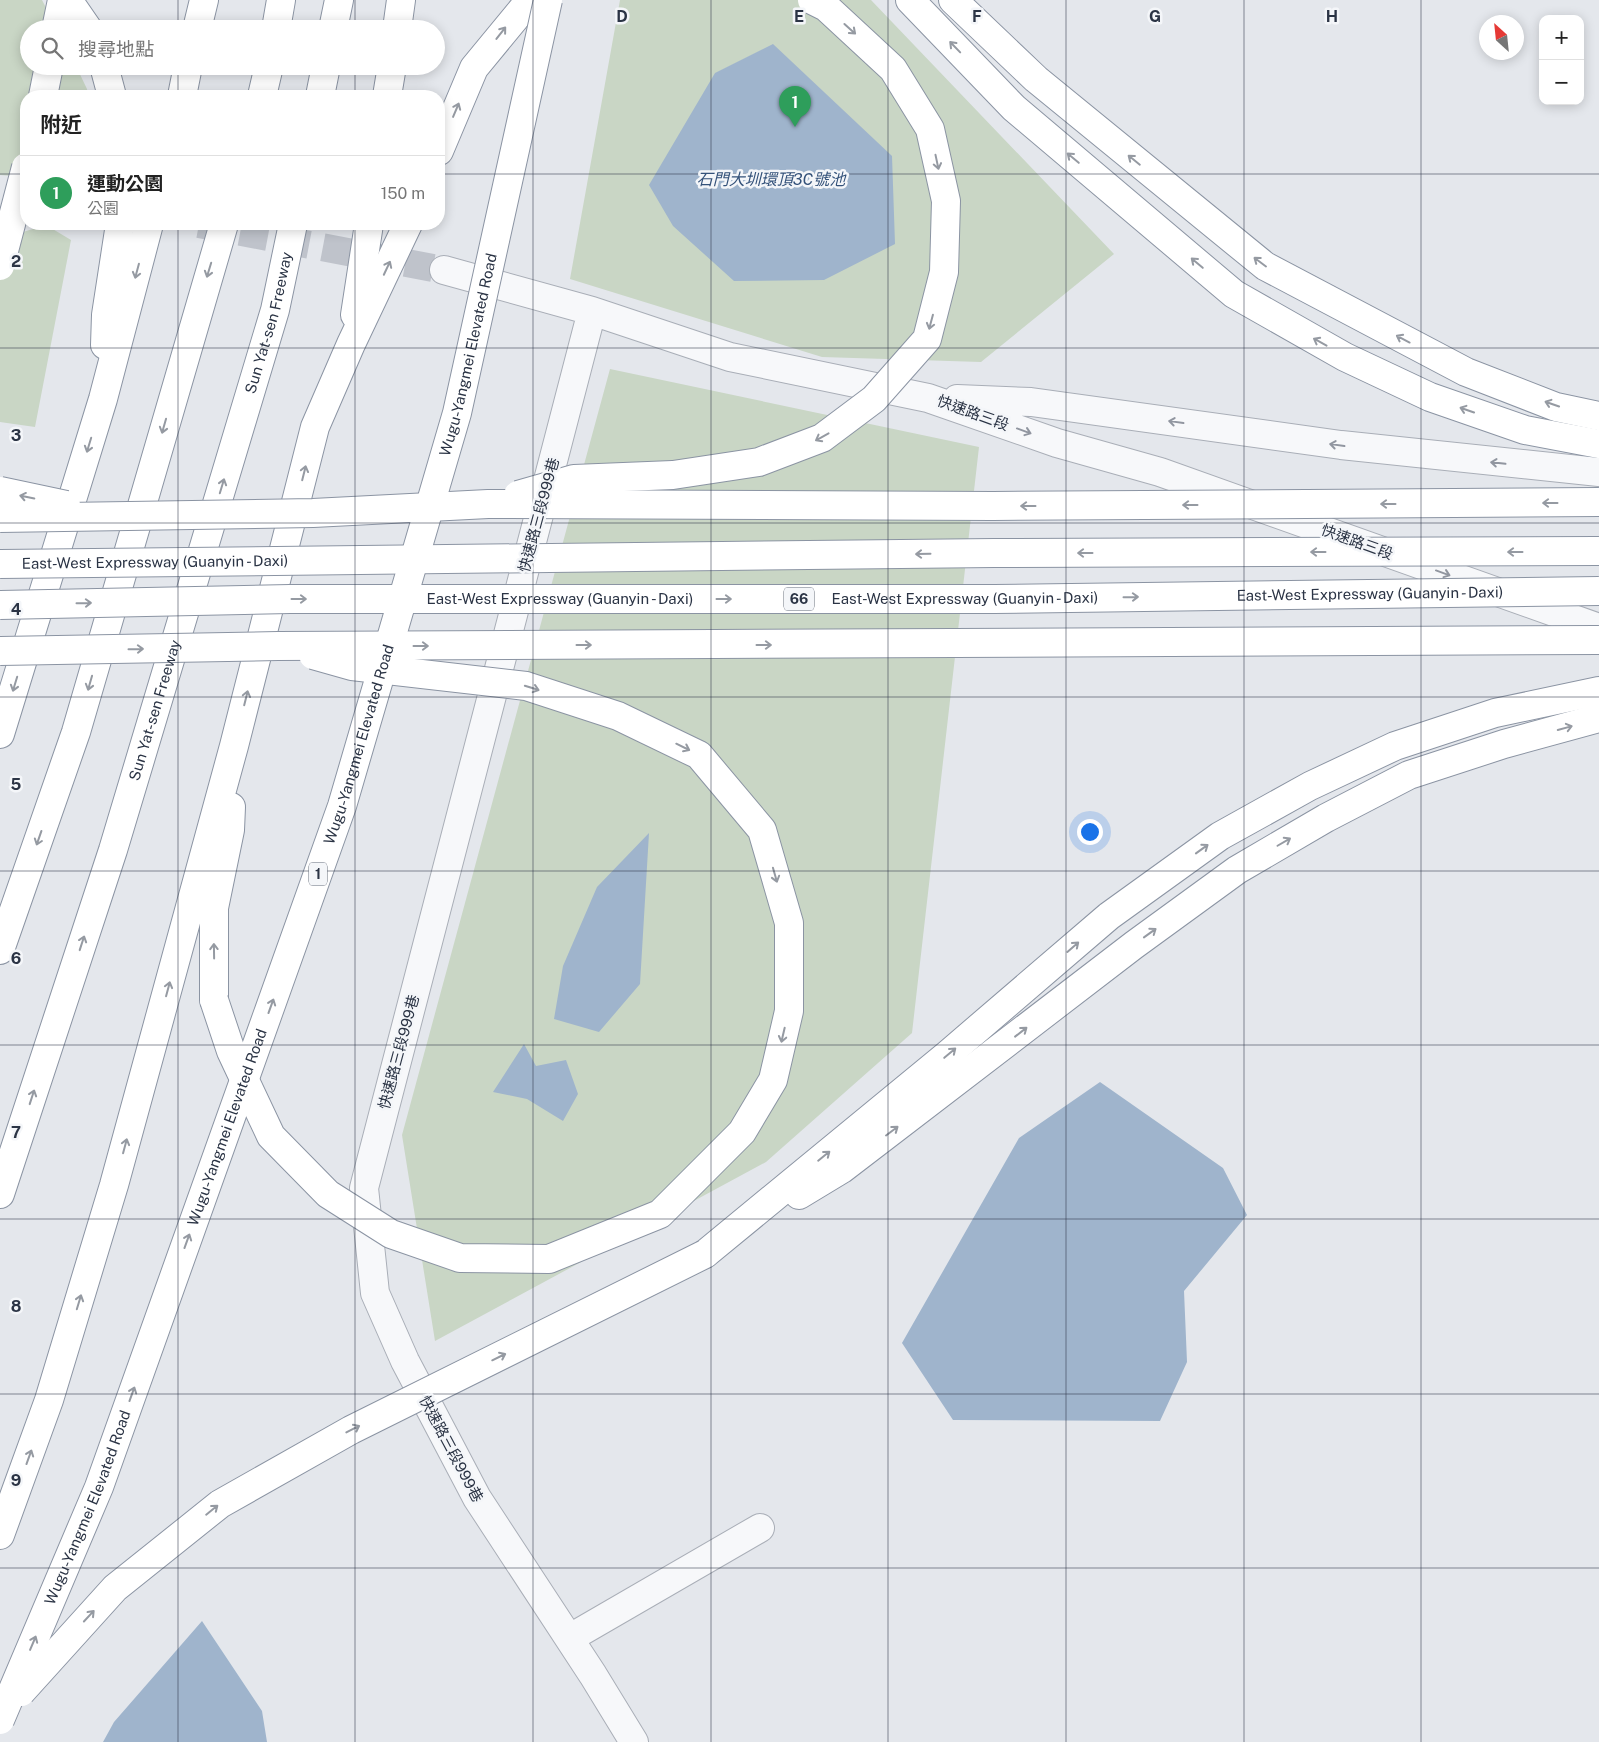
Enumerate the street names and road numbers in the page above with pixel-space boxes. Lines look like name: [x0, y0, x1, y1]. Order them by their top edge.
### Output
street label: Sun Yat-sen Freeway: [241, 250, 295, 396]
street label: Wugu-Yangmei Elevated Road: [436, 252, 500, 458]
street label: 快速路三段: [935, 392, 1011, 433]
street label: 快速路三段999巷: [515, 456, 562, 574]
street label: 快速路三段: [1319, 521, 1395, 562]
street label: East-West Expressway (Guanyin - Daxi): [22, 552, 288, 572]
street label: East-West Expressway (Guanyin - Daxi): [1236, 583, 1503, 604]
road number: 66: [784, 588, 814, 610]
street label: East-West Expressway (Guanyin - Daxi): [832, 589, 1098, 607]
street label: East-West Expressway (Guanyin - Daxi): [427, 590, 693, 607]
street label: Sun Yat-sen Freeway: [125, 638, 184, 783]
street label: Wugu-Yangmei Elevated Road: [320, 642, 397, 847]
road number: 1: [309, 862, 327, 886]
street label: 快速路三段999巷: [375, 993, 422, 1111]
street label: Wugu-Yangmei Elevated Road: [184, 1026, 270, 1228]
street label: 快速路三段999巷: [416, 1393, 487, 1505]
street label: Wugu-Yangmei Elevated Road: [41, 1408, 134, 1607]

